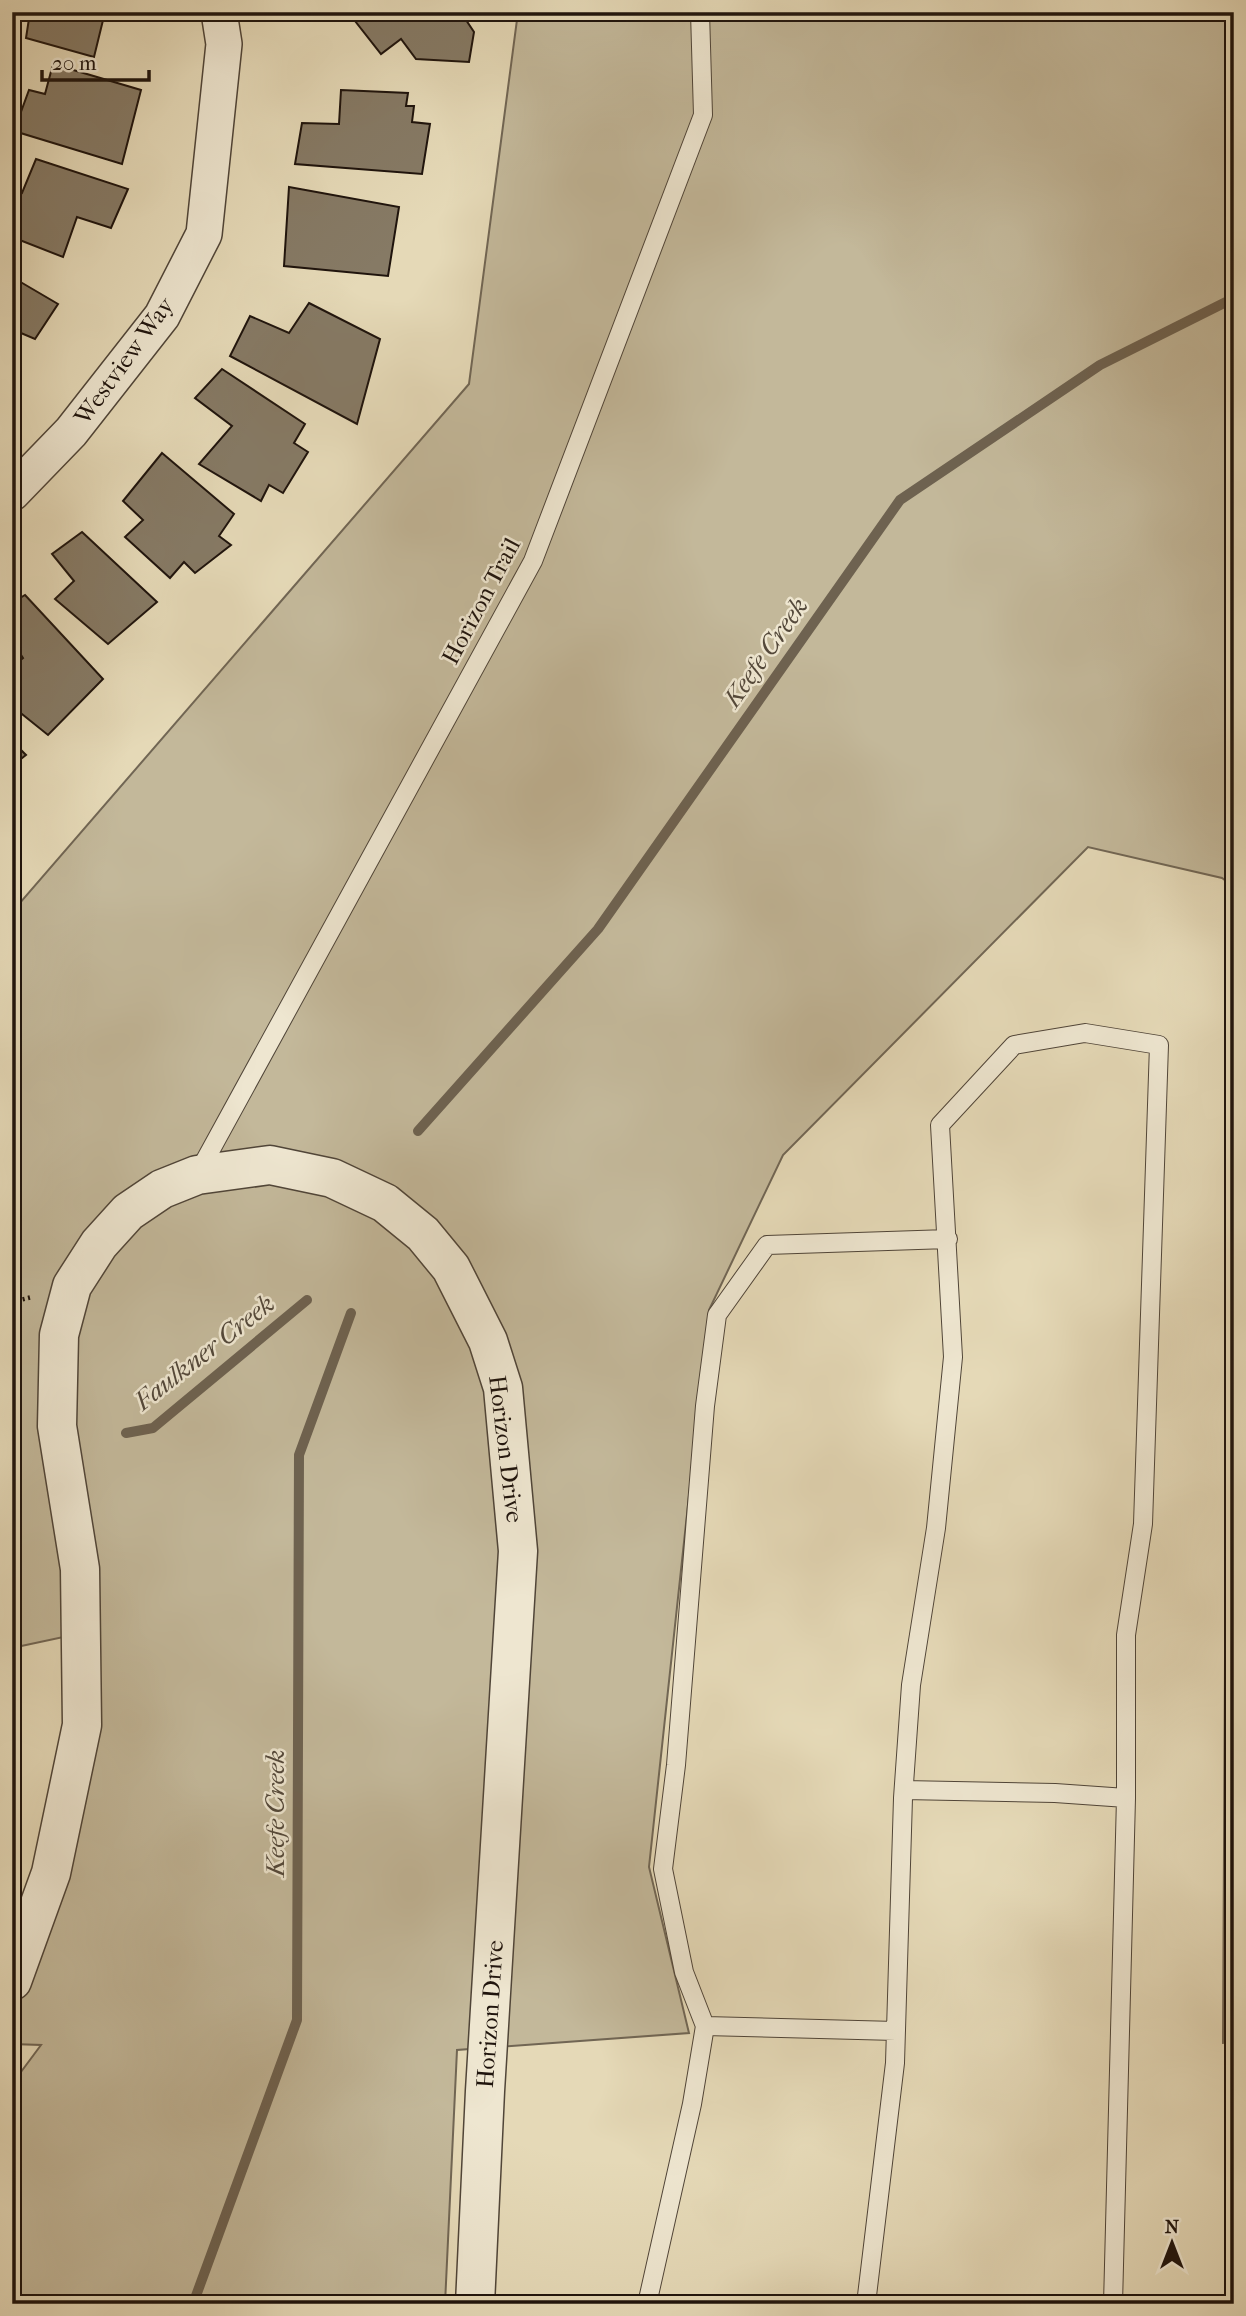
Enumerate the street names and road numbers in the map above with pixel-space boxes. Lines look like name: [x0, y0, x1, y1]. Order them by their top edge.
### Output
street label: Westview Way: [68, 291, 180, 431]
street label: Horizon Trail: [436, 533, 526, 669]
street label: Horizon Drive: [483, 1374, 529, 1524]
street label: Horizon Drive: [471, 1939, 509, 2089]

